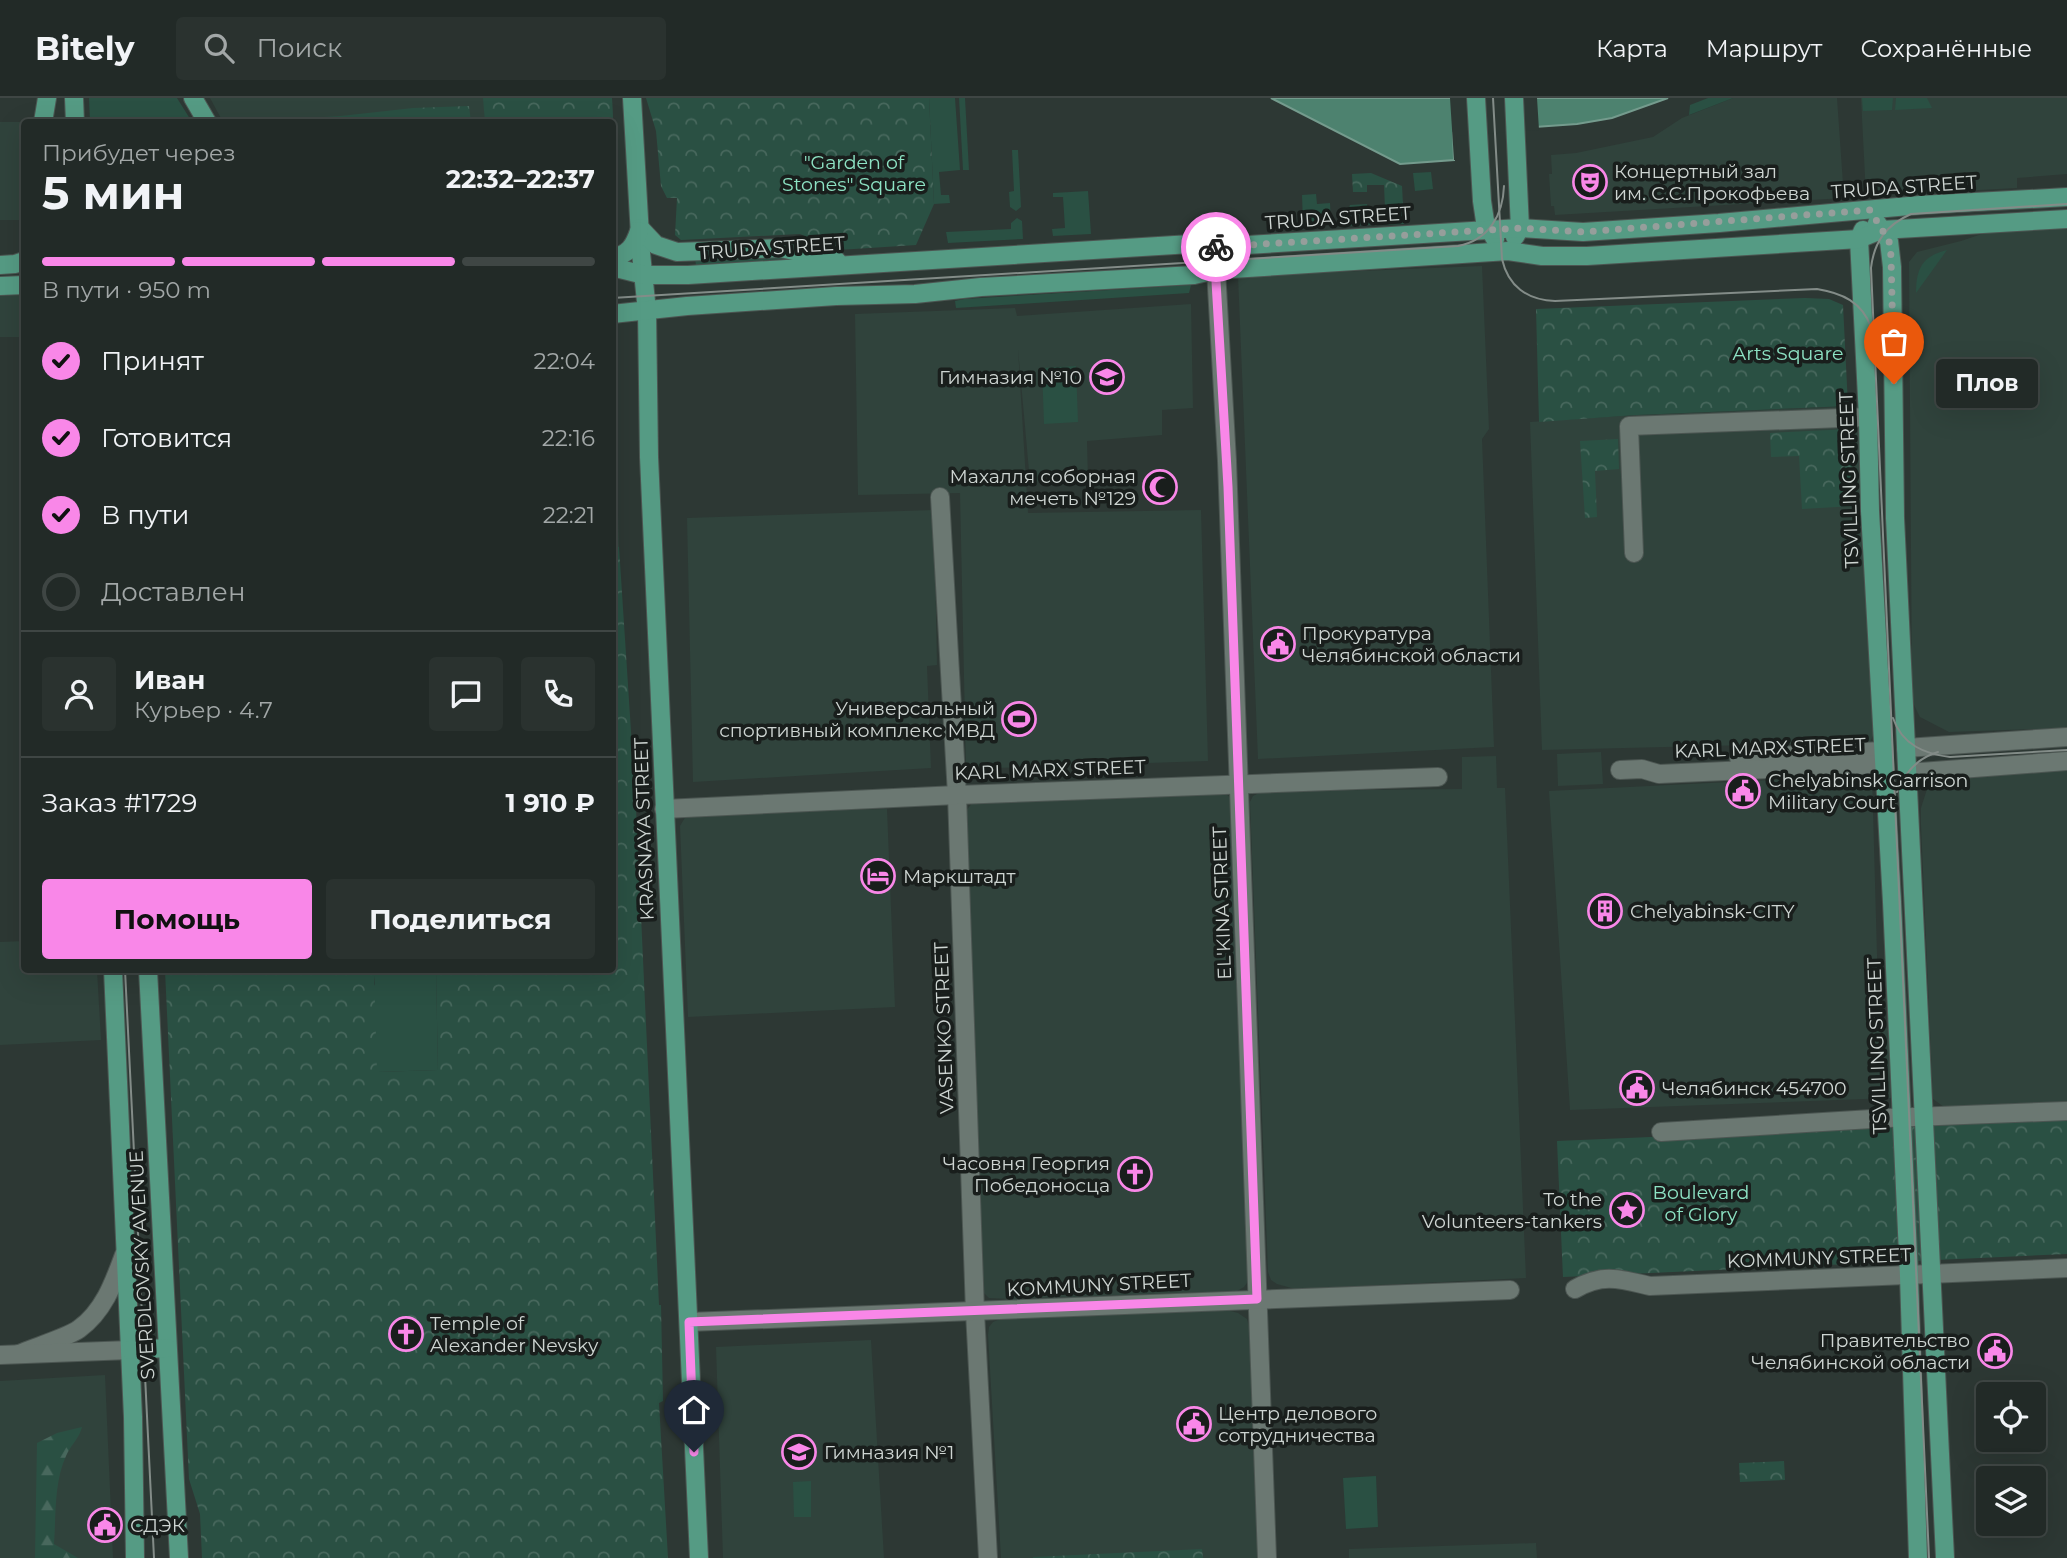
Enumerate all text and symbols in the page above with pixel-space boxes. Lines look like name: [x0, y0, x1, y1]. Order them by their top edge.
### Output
search box: [176, 17, 666, 80]
text: Bitely: [35, 28, 134, 68]
icon: search: [200, 29, 238, 67]
text: Поиск: [256, 32, 342, 64]
text: Карта: [1596, 34, 1668, 63]
text: Маршрут: [1706, 34, 1822, 63]
text: Сохранённые: [1860, 34, 2032, 63]
text: Прибудет через: [42, 139, 236, 167]
park label: "Garden of Stones" Square: [782, 151, 926, 196]
place label: Концертный зал им. С.С.Прокофьева: [1614, 160, 1810, 205]
text: 22:32–22:37: [446, 163, 595, 195]
theatre icon: Концертный зал им. С.С.Прокофьева: [1571, 163, 1609, 201]
text: 5 мин: [42, 164, 184, 221]
street label: TRUDA STREET: [1830, 170, 1978, 204]
street label: TRUDA STREET: [1264, 201, 1412, 235]
courier: [1181, 212, 1251, 282]
icon: bike: [1197, 228, 1235, 266]
street label: TRUDA STREET: [698, 231, 846, 265]
text: В пути · 950 m: [42, 276, 211, 304]
pin: [1864, 312, 1924, 384]
icon: bag: [1875, 323, 1913, 361]
icon: check: [42, 342, 80, 380]
park label: Arts Square: [1733, 342, 1843, 365]
text: Принят: [101, 345, 204, 377]
text: 22:04: [534, 347, 595, 375]
school or university icon: Гимназия №10: [1088, 358, 1126, 396]
callout: Плов: [1936, 360, 2038, 408]
place label: Гимназия №10: [939, 366, 1082, 389]
text: Плов: [1955, 369, 2019, 397]
street label: TSVILLING STREET: [1834, 391, 1864, 569]
icon: check: [42, 419, 80, 457]
text: Готовится: [101, 422, 232, 454]
text: 22:16: [542, 424, 595, 452]
place label: Махалля соборная мечеть №129: [950, 465, 1136, 510]
mosque icon: Махалля соборная мечеть №129: [1141, 468, 1179, 506]
icon: check: [42, 496, 80, 534]
text: В пути: [101, 499, 190, 531]
text: 22:21: [543, 501, 595, 529]
text: Доставлен: [101, 576, 246, 608]
place label: Прокуратура Челябинской области: [1302, 622, 1521, 667]
public building icon: Прокуратура Челябинской области: [1259, 625, 1297, 663]
button: person: [42, 657, 116, 731]
button: chat: [429, 657, 503, 731]
button: phone: [521, 657, 595, 731]
text: Иван: [134, 664, 205, 696]
text: Курьер · 4.7: [134, 696, 273, 724]
place label: Универсальный спортивный комплекс МВД: [719, 697, 995, 742]
sports icon: Универсальный спортивный комплекс МВД: [1000, 700, 1038, 738]
street label: KARL MARX STREET: [1674, 733, 1866, 763]
street label: KRASNAYA STREET: [629, 737, 659, 921]
street label: KARL MARX STREET: [954, 755, 1146, 785]
place label: Chelyabinsk Garrison Military Court: [1768, 769, 1968, 814]
public building icon: Chelyabinsk Garrison Military Court: [1724, 772, 1762, 810]
text: Заказ #1729: [42, 787, 197, 819]
text: 1 910 ₽: [506, 787, 595, 819]
street label: EL'KINA STREET: [1208, 826, 1236, 980]
hotel icon: Маркштадт: [859, 857, 897, 895]
place label: Маркштадт: [903, 865, 1016, 888]
button: Помощь: [42, 879, 312, 959]
button: Поделиться: [326, 879, 595, 959]
building icon: Chelyabinsk-CITY: [1586, 892, 1624, 930]
place label: Chelyabinsk-CITY: [1630, 900, 1795, 923]
street label: VASENKO STREET: [929, 941, 958, 1114]
street label: TSVILLING STREET: [1862, 957, 1892, 1135]
public building icon: Челябинск 454700: [1618, 1069, 1656, 1107]
place label: Челябинск 454700: [1662, 1077, 1847, 1100]
street label: SVERDLOVSKY AVENUE: [125, 1150, 159, 1380]
place label: Часовня Георгия Победоносца: [943, 1152, 1110, 1197]
church icon: Часовня Георгия Победоносца: [1116, 1155, 1154, 1193]
park label: Boulevard of Glory: [1653, 1181, 1749, 1226]
place label: To the Volunteers-tankers: [1422, 1188, 1602, 1233]
place icon: To the Volunteers-tankers: [1608, 1191, 1646, 1229]
street label: KOMMUNY STREET: [1726, 1243, 1912, 1273]
street label: KOMMUNY STREET: [1006, 1269, 1192, 1301]
place label: Temple of Alexander Nevsky: [430, 1312, 599, 1357]
church icon: Temple of Alexander Nevsky: [387, 1315, 425, 1353]
place label: Правительство Челябинской области: [1751, 1329, 1970, 1374]
public building icon: Правительство Челябинской области: [1976, 1332, 2014, 1370]
pin: [664, 1380, 724, 1452]
map controls: [1976, 1382, 2046, 1536]
button: locate: [1976, 1382, 2046, 1452]
icon: home: [675, 1391, 713, 1429]
place label: Центр делового сотрудничества: [1218, 1402, 1377, 1447]
public building icon: Центр делового сотрудничества: [1175, 1405, 1213, 1443]
school or university icon: Гимназия №1: [780, 1433, 818, 1471]
place label: Гимназия №1: [824, 1441, 954, 1464]
button: layers: [1976, 1466, 2046, 1536]
public building icon: СДЭК: [86, 1506, 124, 1544]
place label: СДЭК: [130, 1514, 185, 1537]

